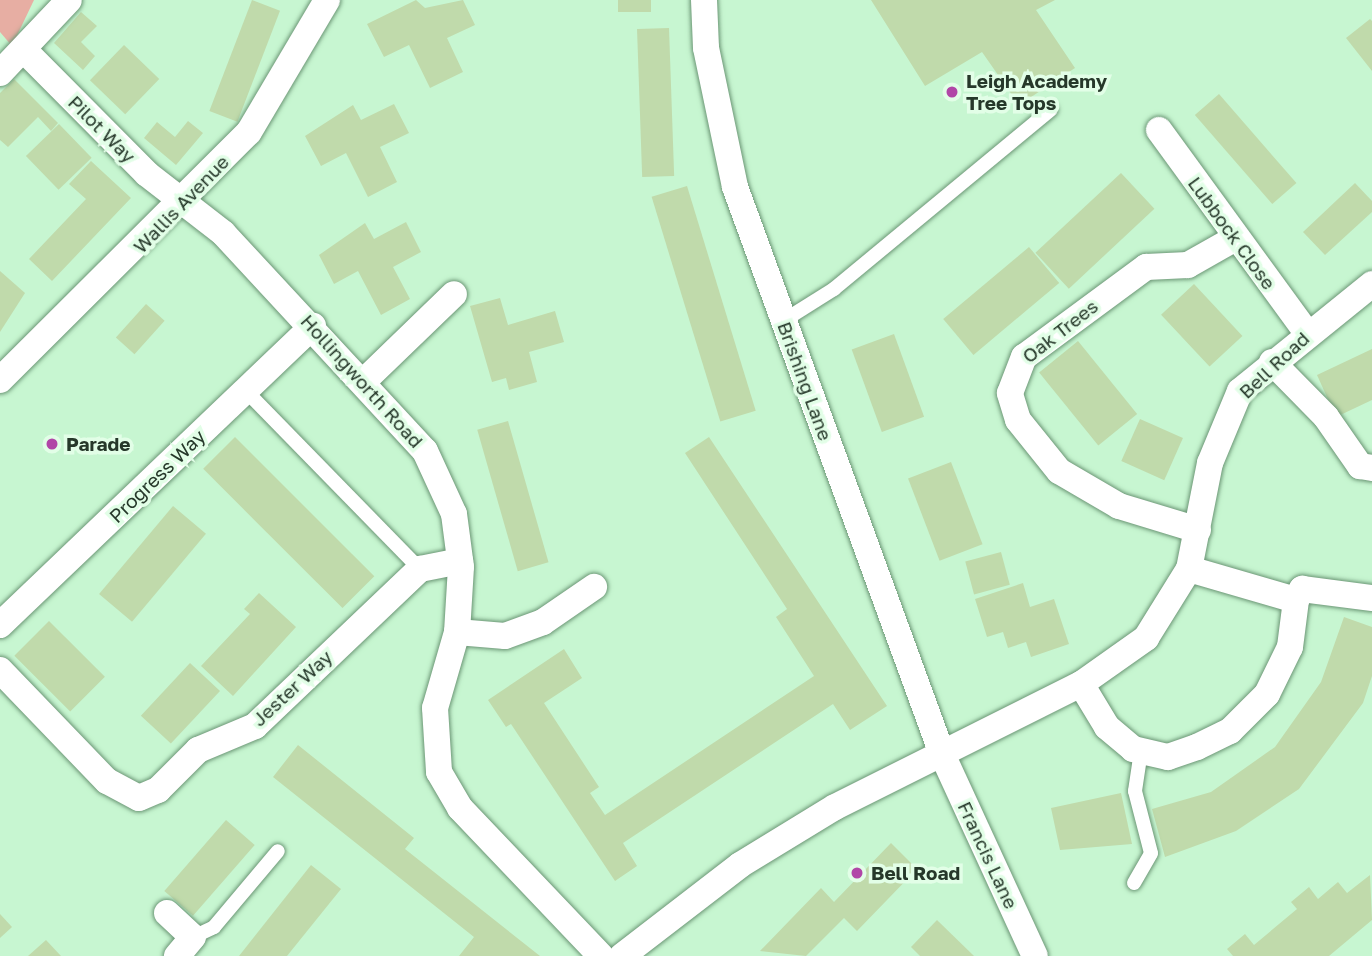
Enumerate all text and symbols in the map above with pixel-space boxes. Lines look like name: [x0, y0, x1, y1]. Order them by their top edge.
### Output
place label: Leigh Academy Tree Tops: [966, 70, 1107, 114]
marker: Leigh Academy Tree Tops: [944, 84, 960, 100]
street label: Pilot Way: [64, 91, 140, 167]
street label: Wallis Avenue: [129, 150, 233, 258]
street label: Lubbock Close: [1183, 172, 1281, 294]
street label: Oak Trees: [1018, 294, 1102, 368]
street label: Hollingworth Road: [296, 310, 428, 452]
street label: Brishing Lane: [773, 319, 837, 443]
street label: Bell Road: [1234, 327, 1314, 403]
street label: Progress Way: [104, 425, 210, 527]
place label: Parade: [66, 433, 131, 455]
marker: Parade: [44, 436, 60, 452]
street label: Jester Way: [247, 645, 337, 731]
street label: Francis Lane: [953, 798, 1023, 912]
place label: Bell Road: [871, 862, 960, 884]
marker: Bell Road: [849, 865, 865, 881]

